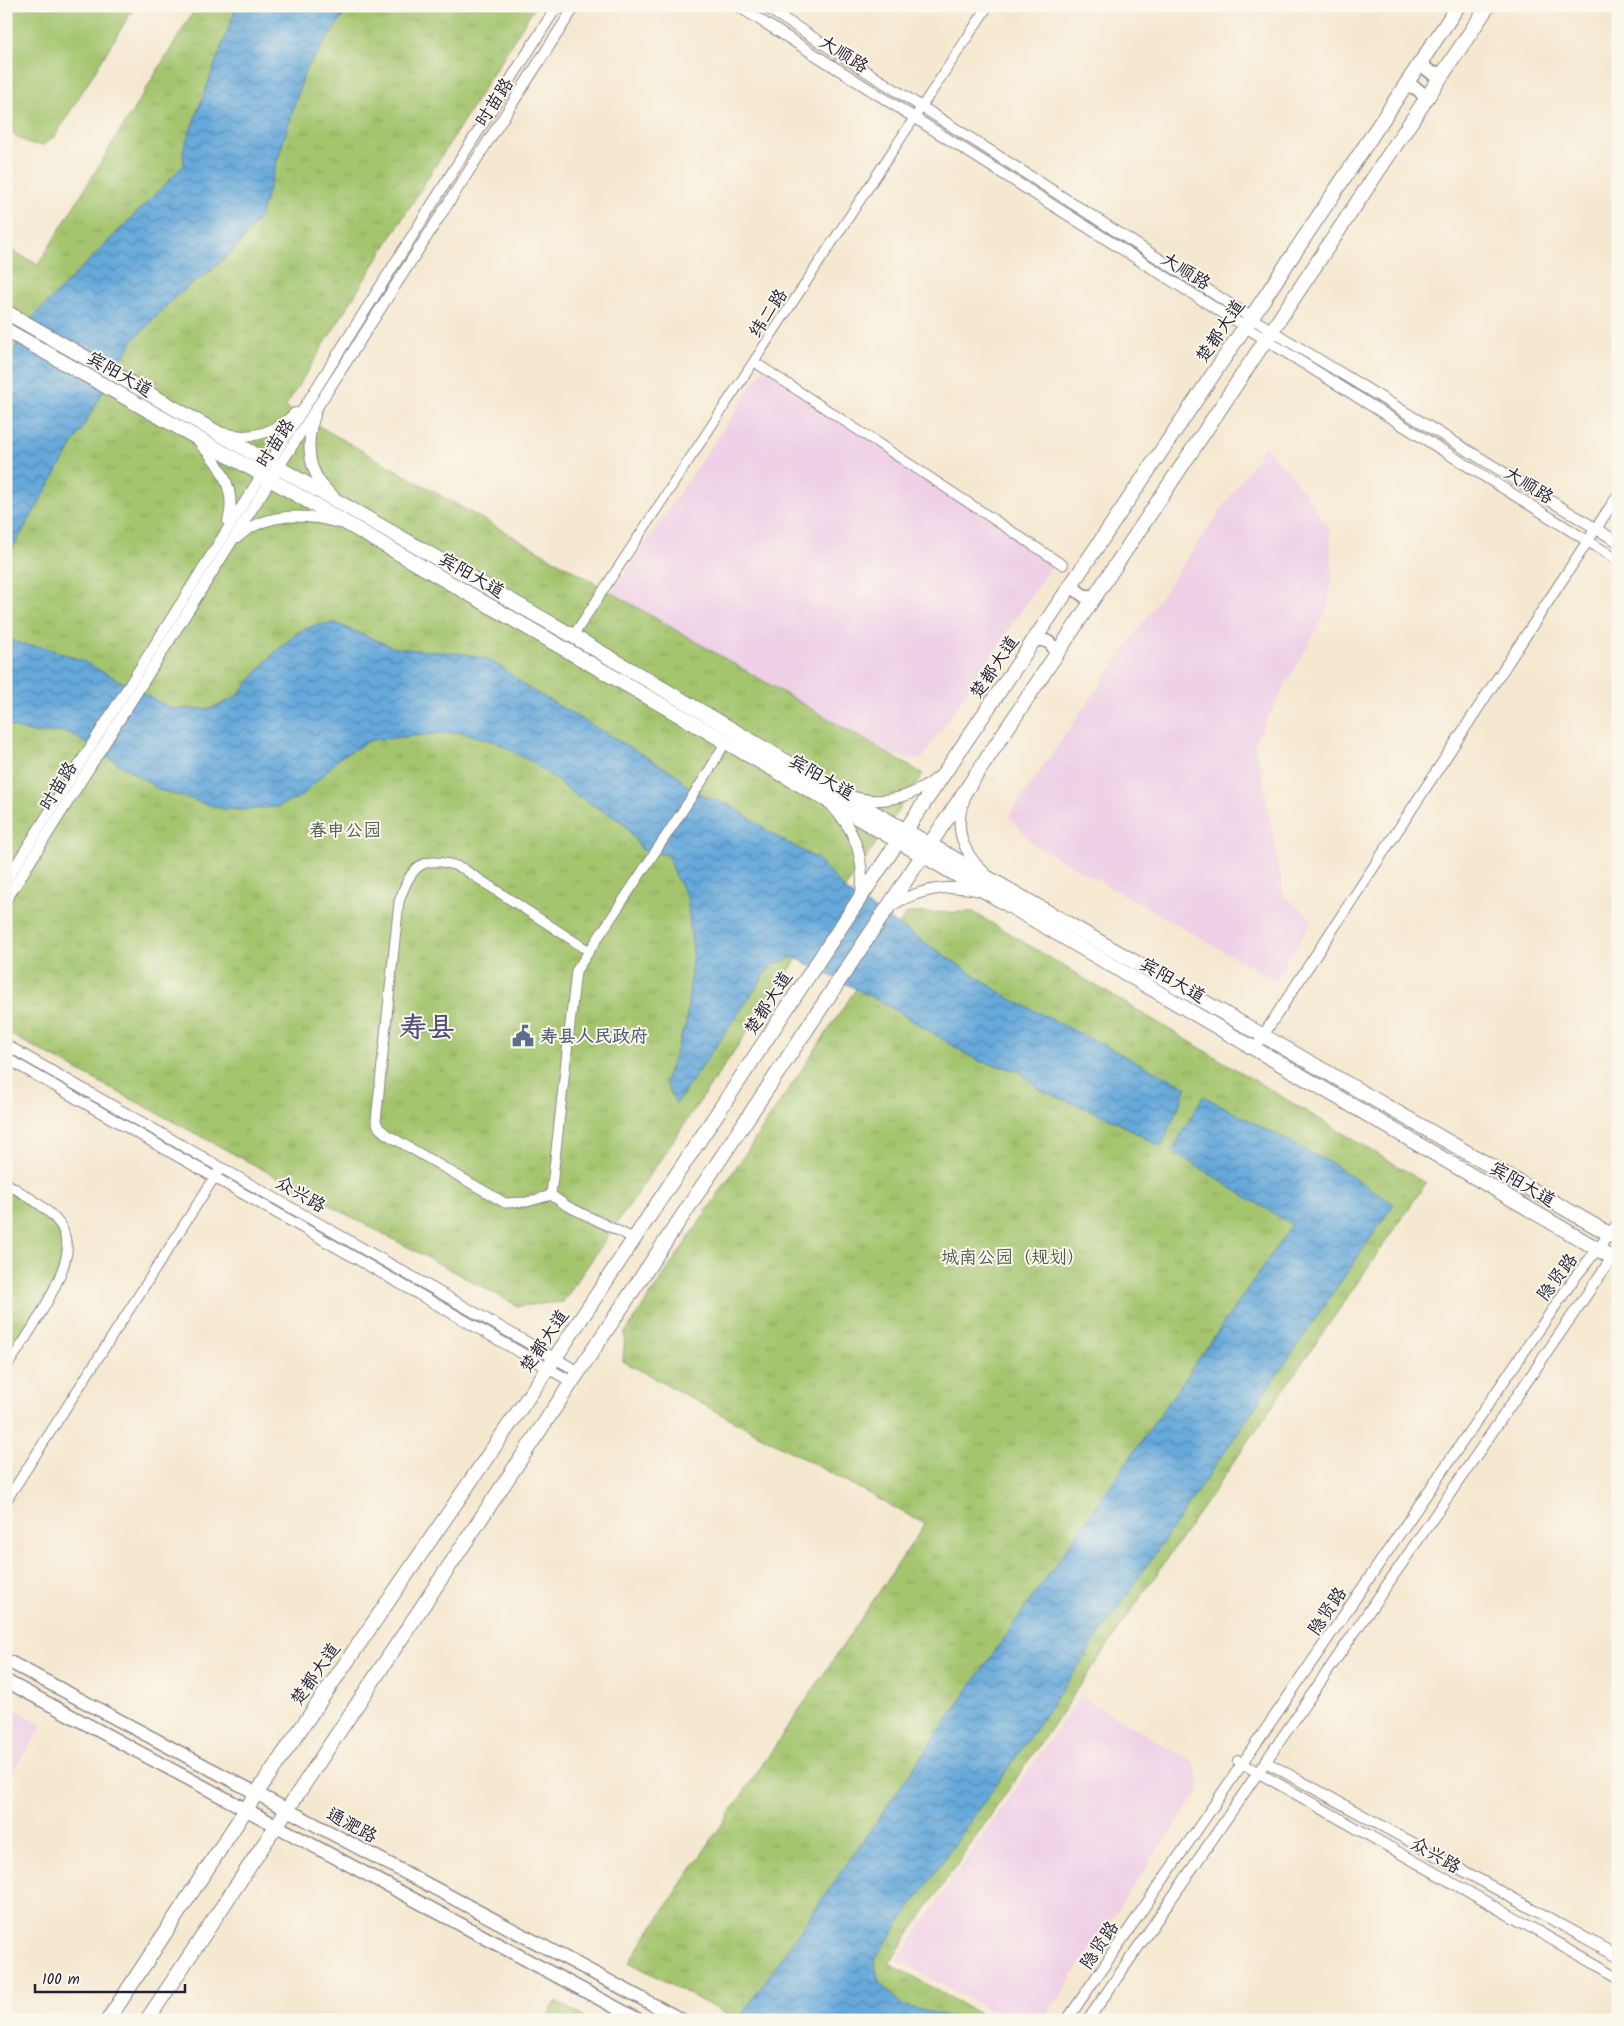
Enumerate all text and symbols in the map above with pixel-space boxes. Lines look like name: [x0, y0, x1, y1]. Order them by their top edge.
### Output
street label: 大顺路: [813, 29, 874, 82]
street label: 时苗路: [468, 72, 522, 133]
street label: 大顺路: [1155, 246, 1216, 299]
street label: 纬二路: [742, 283, 796, 344]
street label: 楚都大道: [1189, 294, 1253, 370]
street label: 宾阳大道: [81, 345, 158, 406]
street label: 时苗路: [249, 413, 303, 474]
street label: 大顺路: [1498, 460, 1559, 513]
street label: 宾阳大道: [433, 546, 510, 607]
street label: 楚都大道: [963, 630, 1027, 706]
street label: 宾阳大道: [783, 748, 860, 809]
street label: 时苗路: [33, 756, 86, 817]
park label: 春申公园: [309, 817, 381, 846]
street label: 宾阳大道: [1134, 951, 1211, 1012]
street label: 楚都大道: [737, 966, 801, 1042]
district label: 寿县: [399, 1006, 455, 1051]
public building icon: 寿县人民政府: [510, 1023, 536, 1049]
place label: 寿县人民政府: [540, 1023, 648, 1052]
street label: 宾阳大道: [1484, 1155, 1561, 1216]
street label: 众兴路: [270, 1169, 331, 1221]
park label: 城南公园（规划）: [941, 1244, 1085, 1273]
street label: 隐贤路: [1530, 1248, 1586, 1308]
street label: 楚都大道: [513, 1304, 577, 1380]
street label: 隐贤路: [1301, 1581, 1355, 1642]
street label: 楚都大道: [284, 1637, 349, 1713]
street label: 通淝路: [321, 1801, 382, 1852]
street label: 众兴路: [1405, 1830, 1466, 1882]
street label: 隐贤路: [1073, 1915, 1127, 1976]
scale bar: [35, 1961, 185, 1993]
text: 100 m: [42, 1968, 80, 1992]

